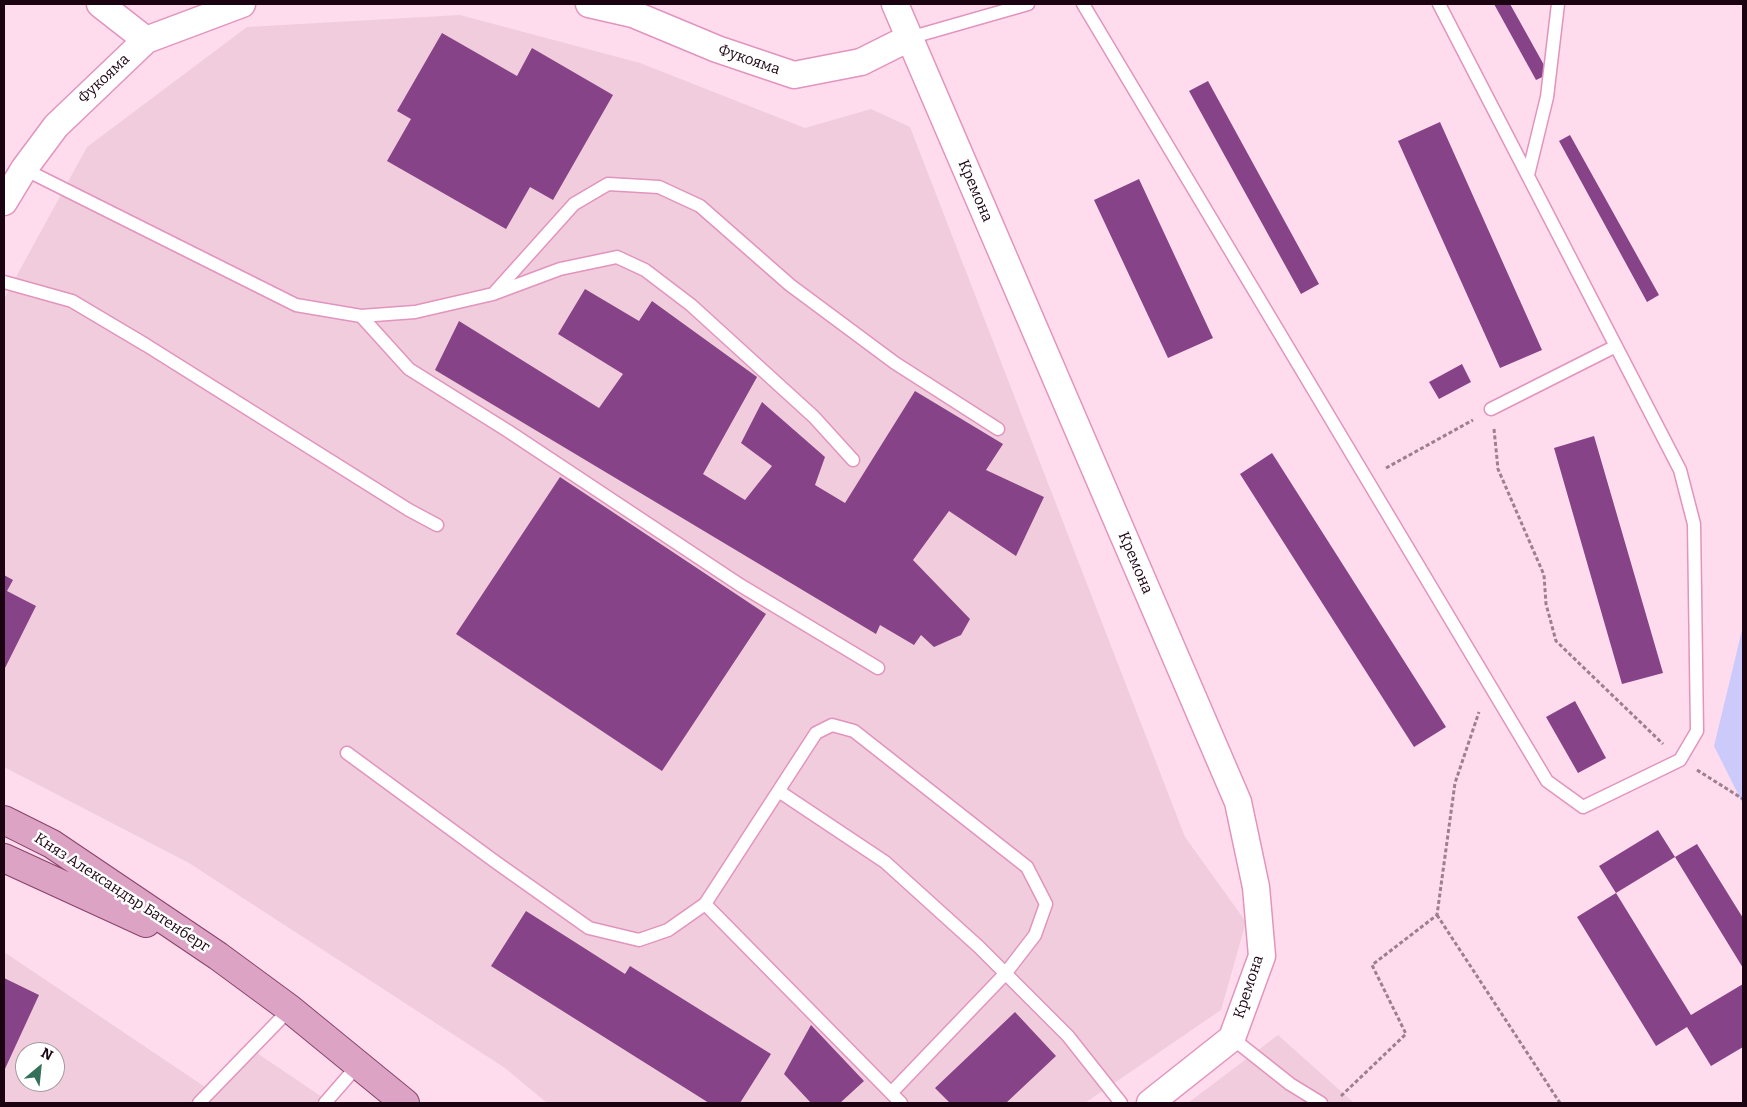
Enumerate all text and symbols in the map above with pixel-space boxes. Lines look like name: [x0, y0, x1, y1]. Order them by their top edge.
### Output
street label: Фукояма: [716, 41, 782, 79]
street label: Фукояма: [74, 51, 134, 107]
street label: Кремона: [954, 157, 996, 225]
street label: Кремона: [1114, 529, 1156, 597]
street label: Княз Александър Батенберг: [31, 830, 213, 956]
street label: Кремона: [1230, 953, 1268, 1021]
north arrow: [15, 1042, 65, 1092]
text: N: [38, 1044, 56, 1064]

